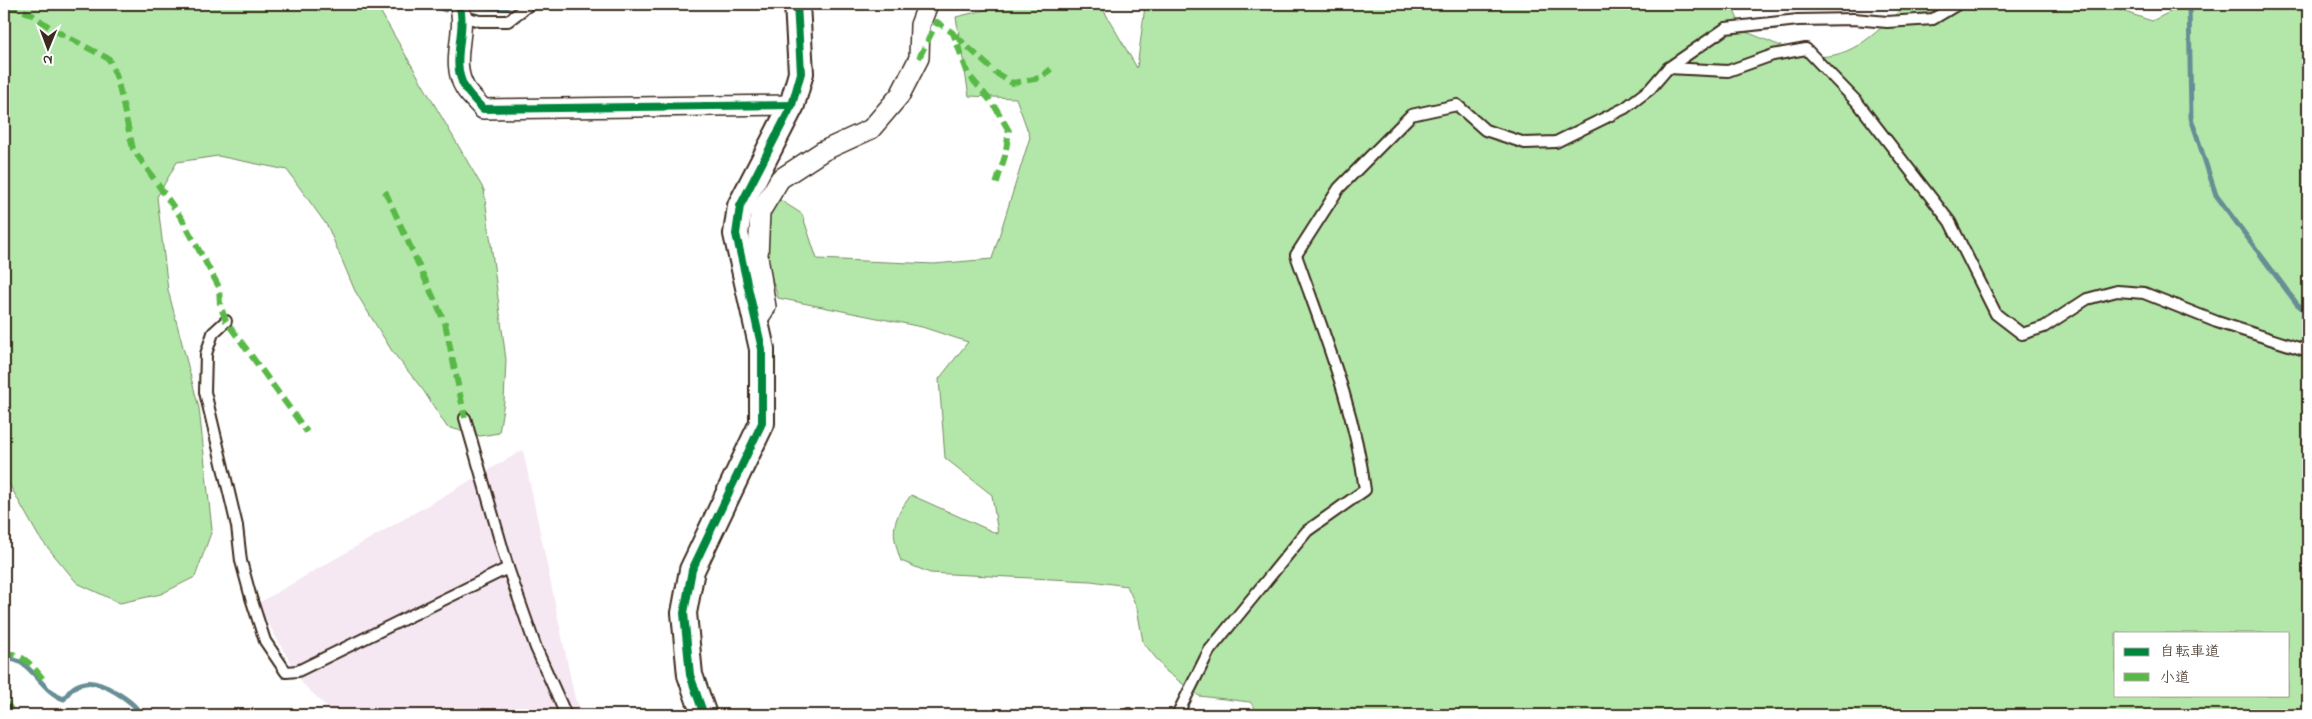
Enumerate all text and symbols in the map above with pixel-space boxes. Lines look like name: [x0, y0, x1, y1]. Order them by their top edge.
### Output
north arrow: [22, 22, 72, 72]
text: N: [43, 49, 53, 70]
legend: [2114, 632, 2290, 696]
text: 自転車道: [2160, 641, 2220, 663]
text: 小道: [2160, 667, 2190, 689]

